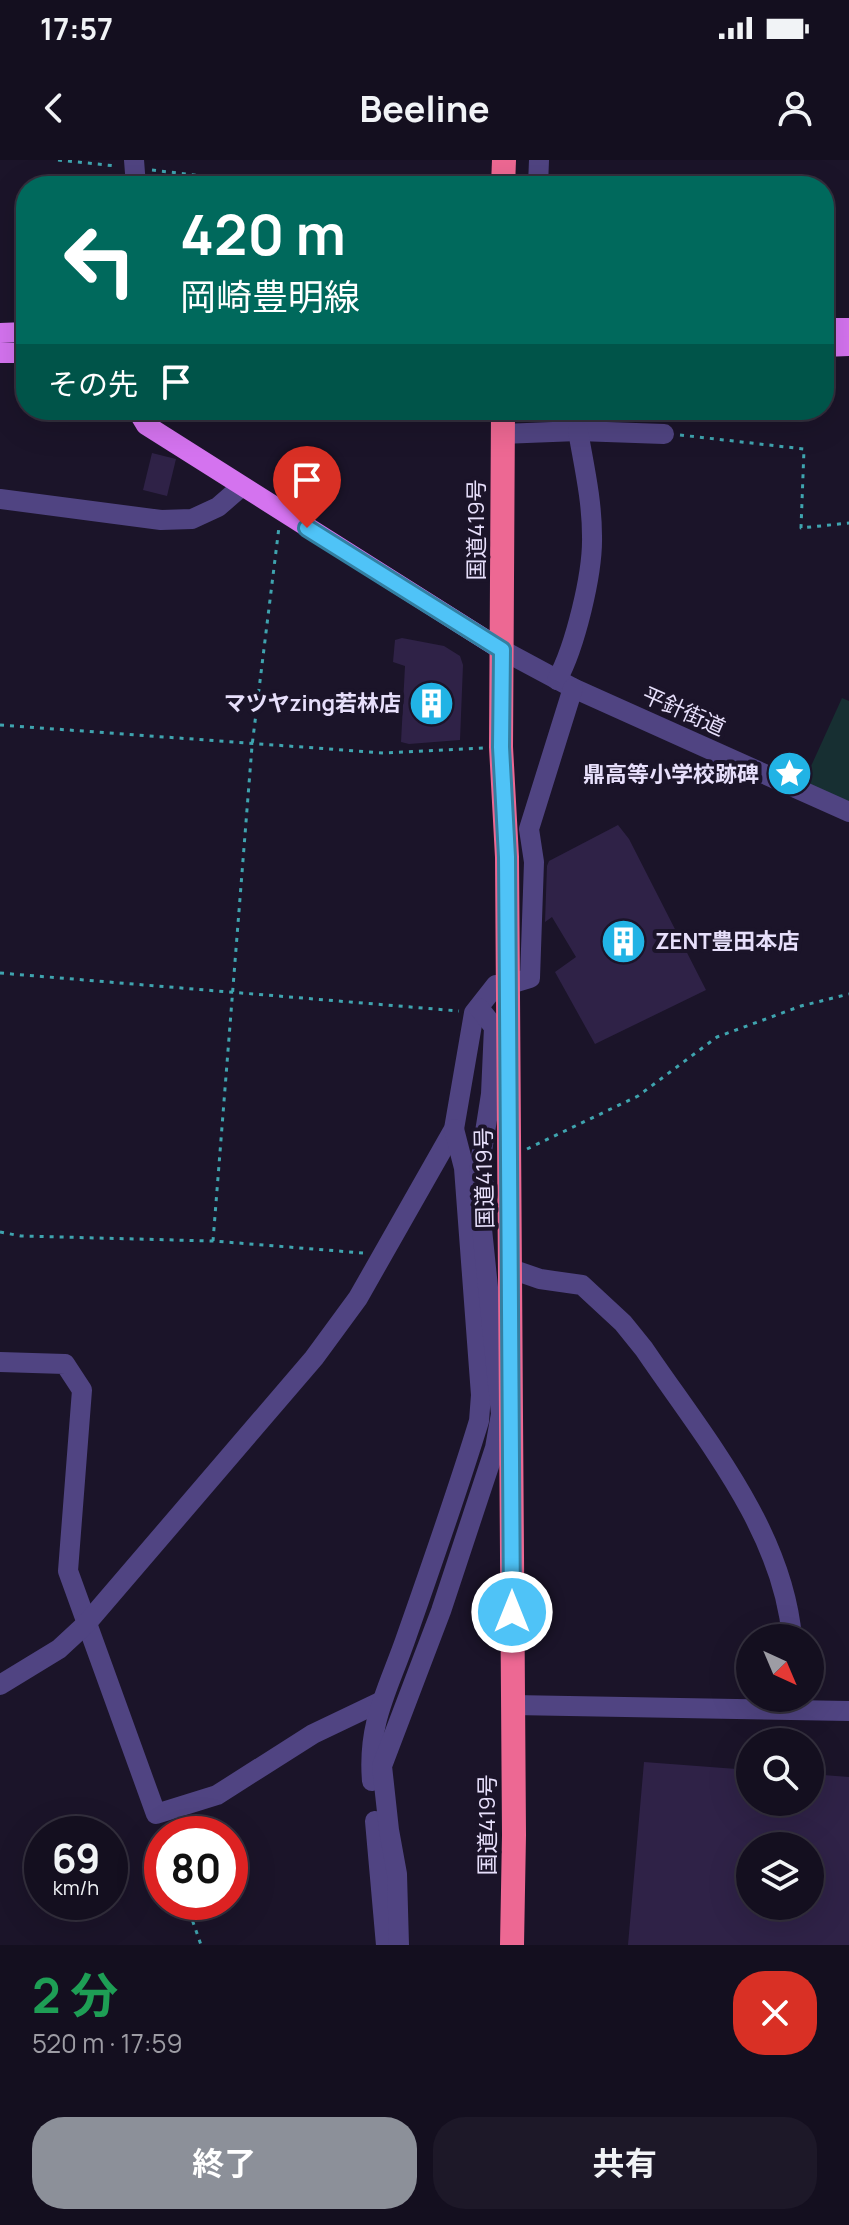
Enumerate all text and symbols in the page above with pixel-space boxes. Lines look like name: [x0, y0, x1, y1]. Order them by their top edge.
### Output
text: 17:57: [40, 8, 113, 49]
text: Beeline: [359, 84, 490, 133]
icon: back: [32, 86, 76, 130]
icon: person: [773, 86, 817, 130]
text: 420 m: [180, 195, 346, 272]
icon: left: [48, 208, 152, 312]
text: 岡崎豊明線: [180, 272, 360, 321]
icon: arrive: [154, 360, 198, 404]
text: その先: [48, 363, 138, 404]
pin: [273, 446, 341, 528]
icon: arrive: [285, 458, 329, 502]
street label: 国道419号: [461, 479, 491, 581]
building icon: マツヤzing若林店: [408, 679, 456, 727]
street label: 平針街道: [638, 679, 730, 743]
place label: マツヤzing若林店: [224, 688, 401, 718]
place icon: 鼎高等小学校跡碑: [766, 750, 814, 798]
place label: 鼎高等小学校跡碑: [583, 759, 759, 789]
building icon: ZENT豊田本店: [600, 917, 648, 965]
place label: ZENT豊田本店: [655, 926, 800, 956]
street label: 国道419号: [468, 1127, 500, 1229]
position arrow: [470, 1570, 554, 1654]
north arrow: [736, 1624, 824, 1712]
map controls: [736, 1624, 824, 1920]
button: search: [736, 1728, 824, 1816]
street label: 国道419号: [472, 1774, 502, 1876]
speed limit sign: 80: [144, 1816, 248, 1920]
text: 69: [52, 1830, 100, 1885]
button: layers: [736, 1832, 824, 1920]
text: km/h: [53, 1874, 99, 1901]
text: 2 分: [32, 1962, 118, 2027]
button: close: [733, 1971, 817, 2055]
text: 520 m · 17:59: [32, 2025, 183, 2061]
button: 終了: [32, 2117, 417, 2209]
button: 共有: [433, 2117, 817, 2209]

